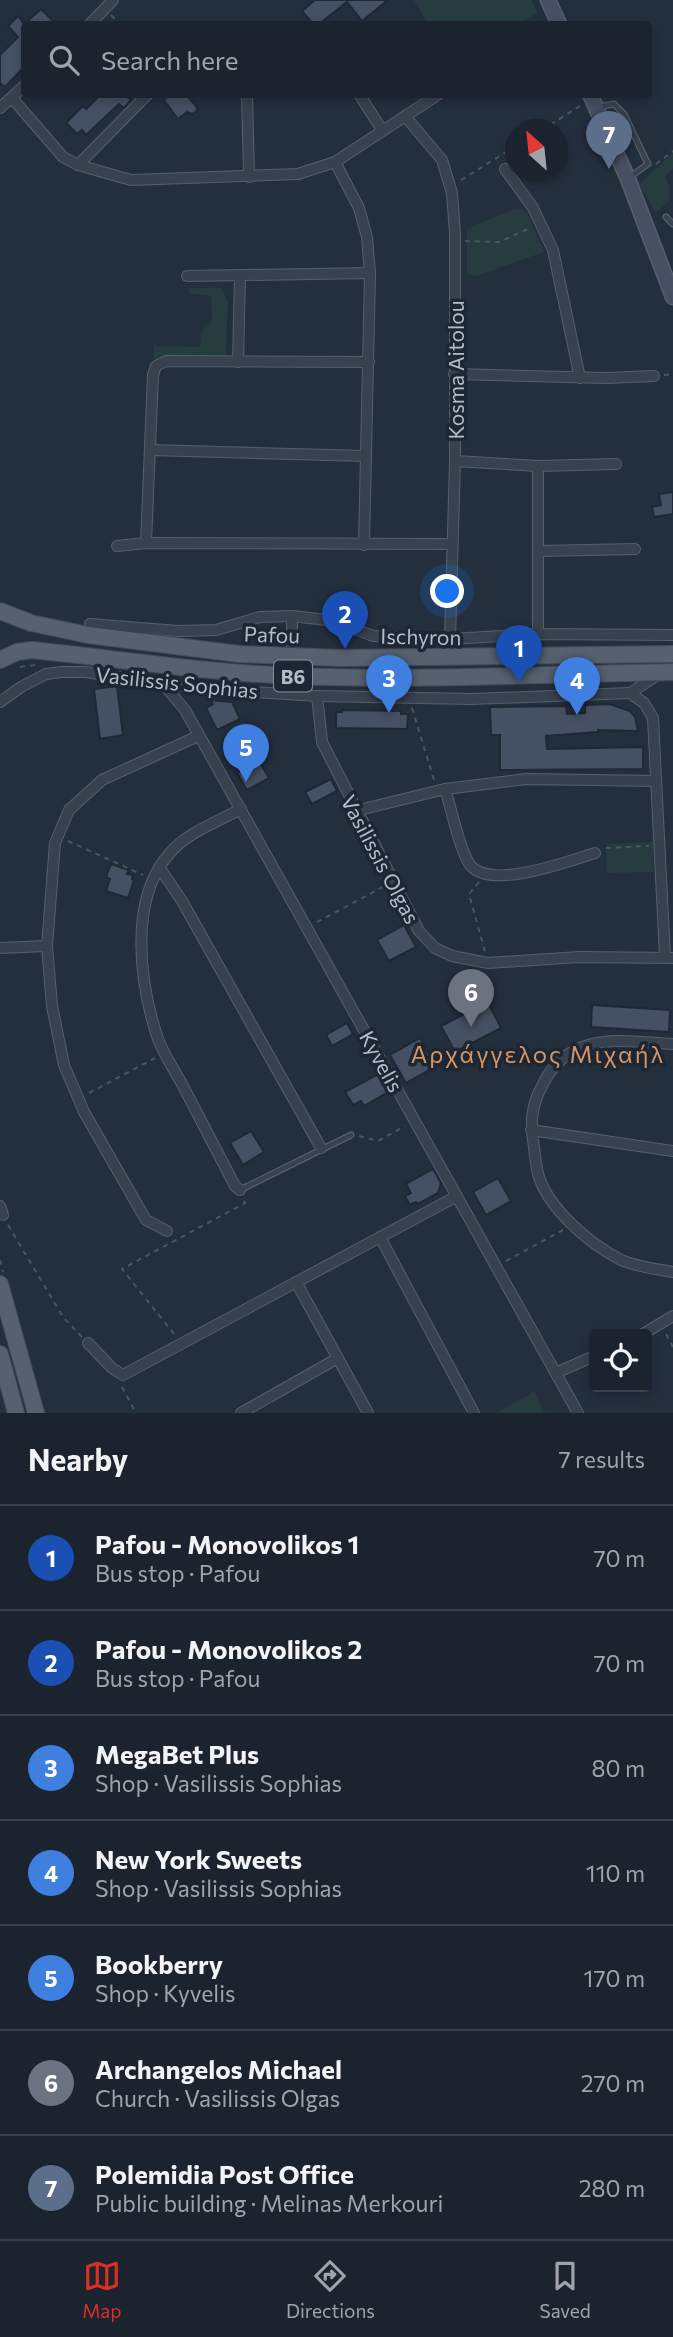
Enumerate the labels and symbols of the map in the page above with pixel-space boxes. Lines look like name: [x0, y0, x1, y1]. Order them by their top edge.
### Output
pin: 7: [586, 111, 632, 169]
north arrow: [505, 119, 568, 182]
street label: Kosma Aitolou: [443, 300, 468, 440]
your location: [430, 574, 464, 608]
pin: 2: [322, 591, 368, 649]
street label: Pafou: [243, 621, 301, 647]
street label: Ischyron: [380, 623, 462, 649]
pin: 1: [496, 625, 542, 683]
pin: 3: [366, 655, 412, 713]
pin: 4: [554, 657, 600, 715]
road number: B6: [274, 660, 312, 692]
street label: Vasilissis Sophias: [94, 661, 260, 703]
pin: 5: [223, 724, 269, 782]
street label: Vasilissis Olgas: [337, 790, 425, 928]
pin: 6: [448, 969, 494, 1027]
street label: Kyvelis: [355, 1026, 409, 1096]
district label: Αρχάγγελος Μιχαήλ: [411, 1039, 665, 1068]

